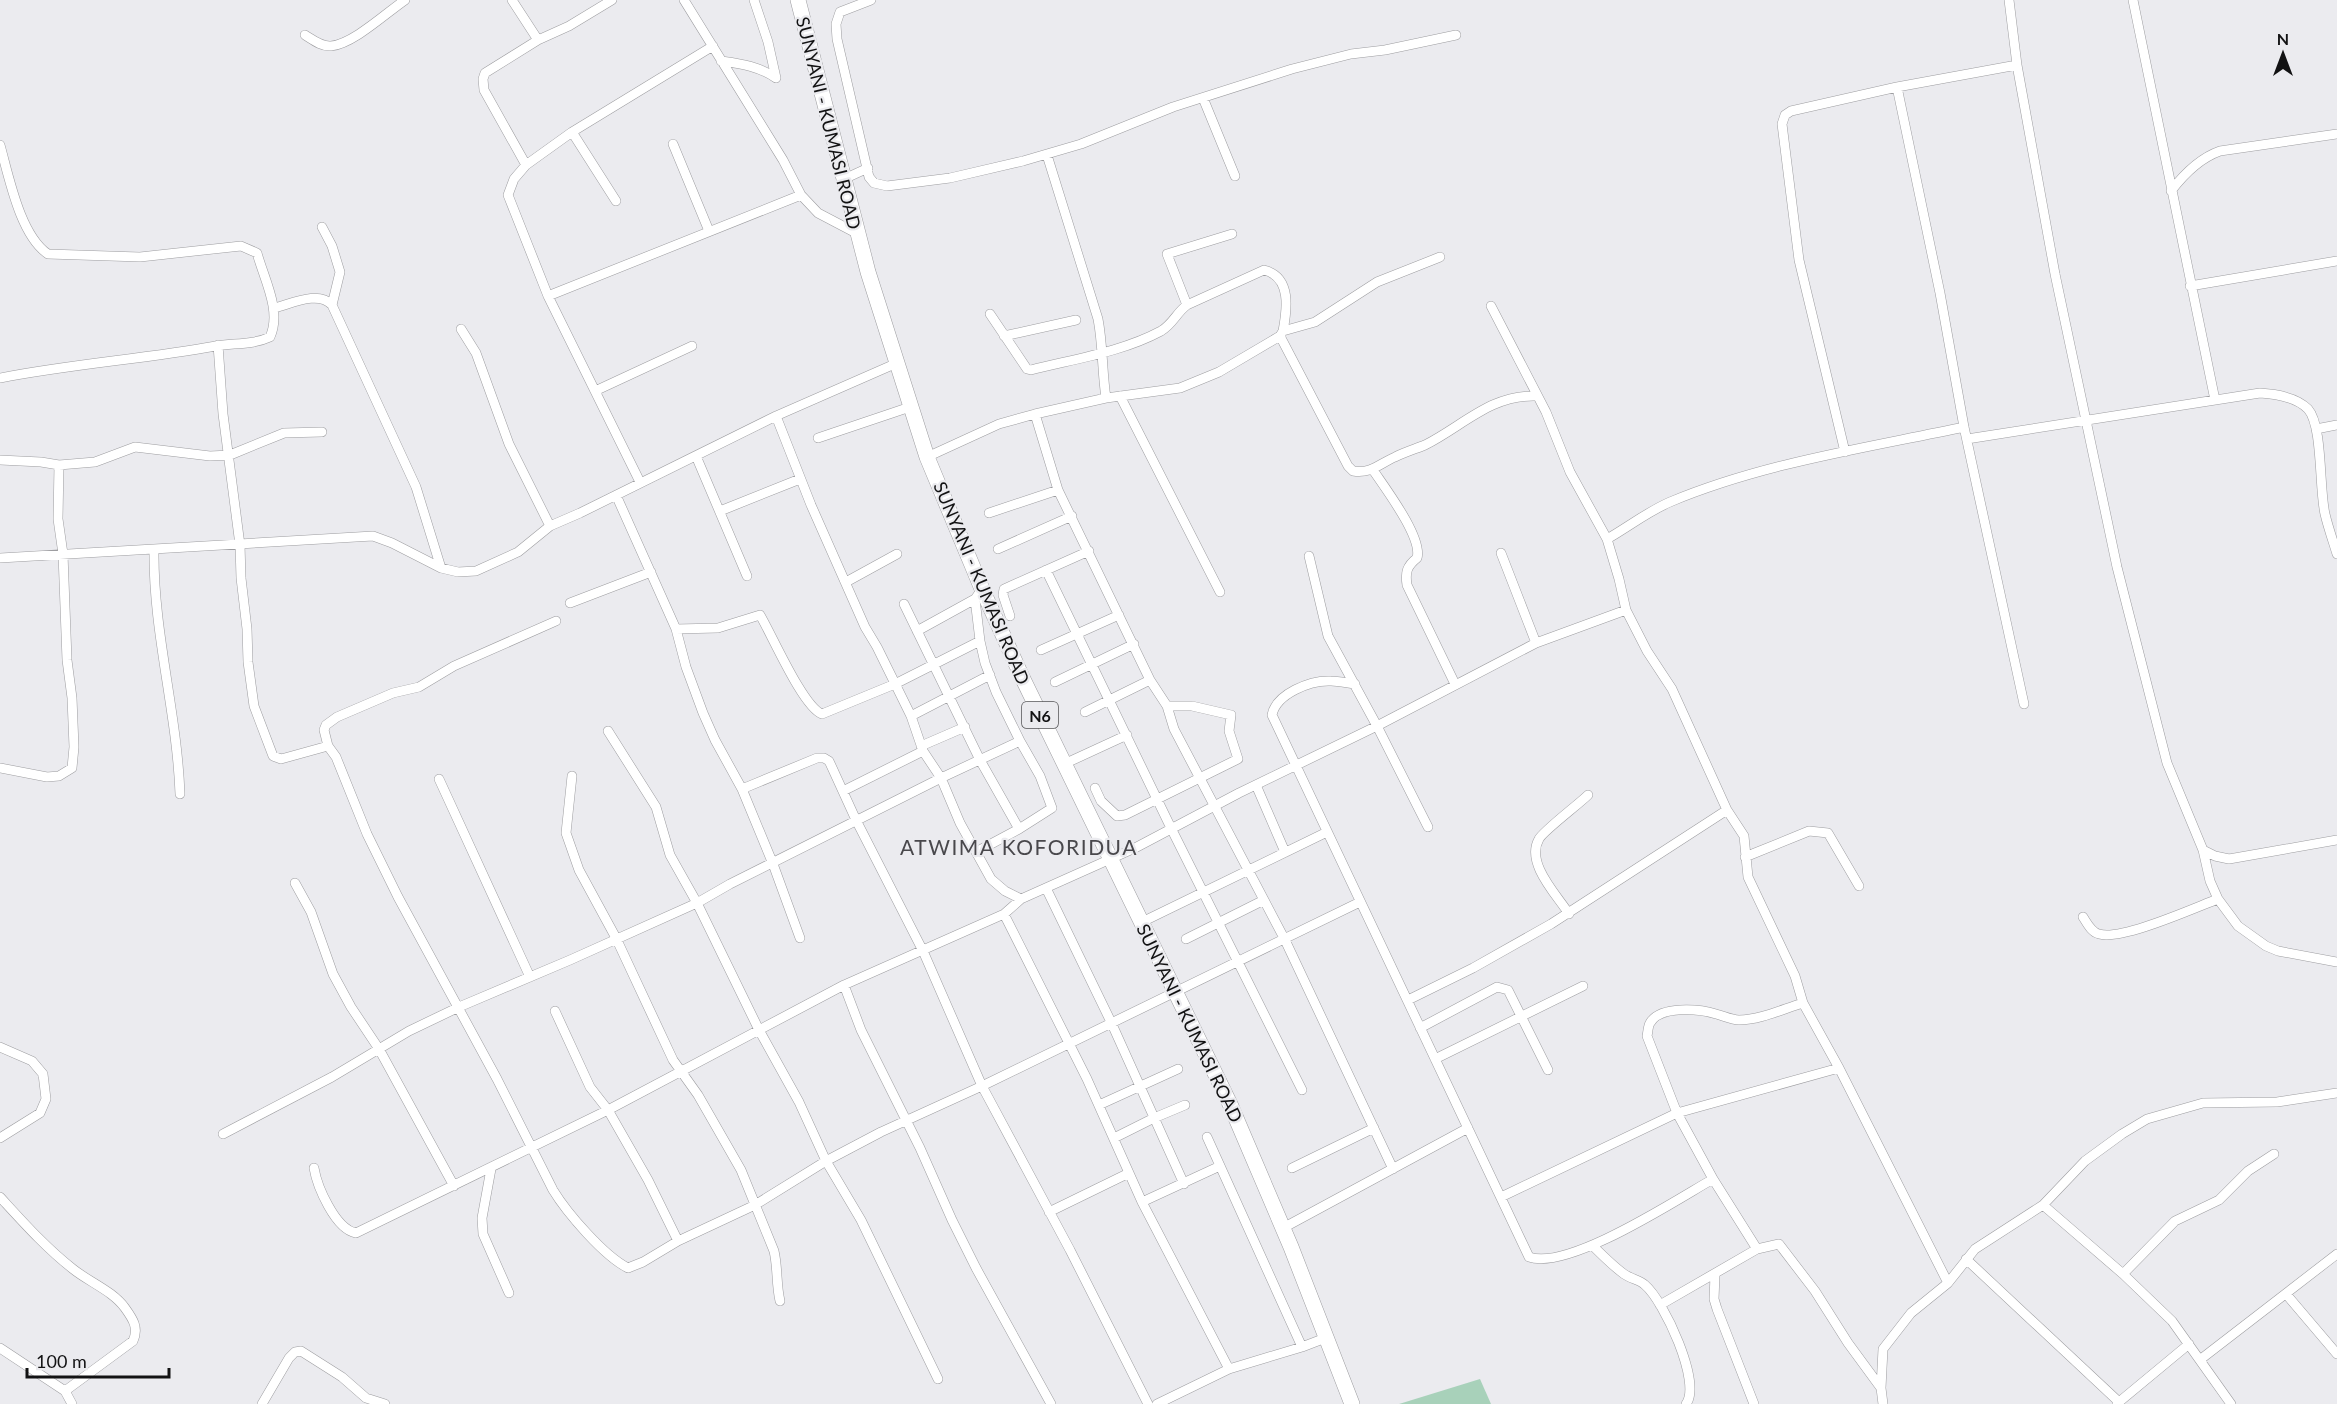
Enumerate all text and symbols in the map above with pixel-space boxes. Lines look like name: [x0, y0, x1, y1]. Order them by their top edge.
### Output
street label: SUNYANI - KUMASI ROAD: [792, 14, 866, 232]
north arrow: [2253, 24, 2313, 84]
text: N: [2277, 29, 2289, 48]
street label: SUNYANI - KUMASI ROAD: [929, 478, 1035, 688]
road number: N6: [1022, 702, 1058, 728]
district label: ATWIMA KOFORIDUA: [900, 834, 1138, 859]
street label: SUNYANI - KUMASI ROAD: [1132, 920, 1248, 1126]
scale bar: [27, 1341, 170, 1379]
text: 100 m: [36, 1350, 87, 1372]

